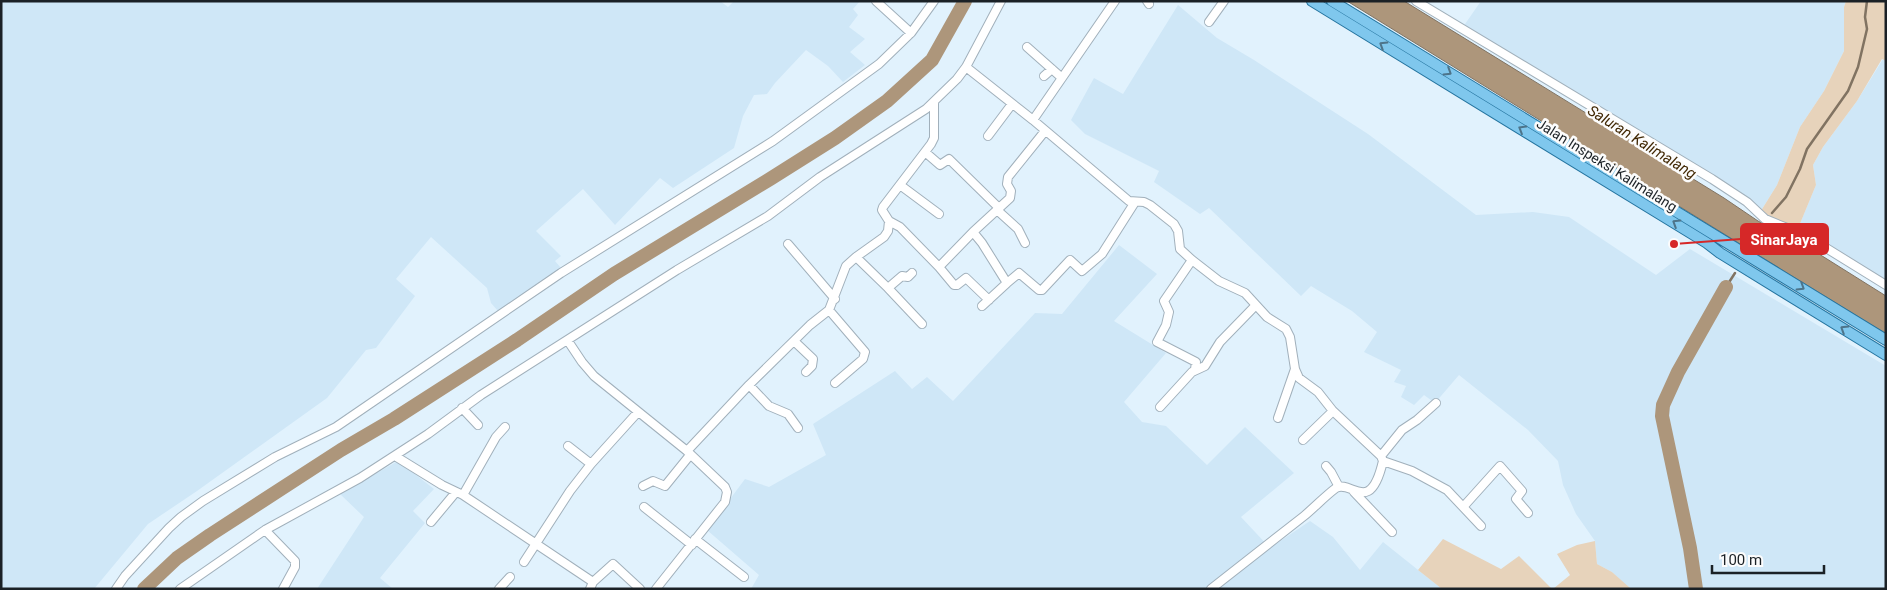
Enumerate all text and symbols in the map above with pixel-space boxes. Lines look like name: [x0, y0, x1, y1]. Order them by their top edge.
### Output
one-way arrow: [1379, 42, 1388, 52]
one-way arrow: [1443, 66, 1452, 76]
water label: Saluran Kalimalang: [1584, 101, 1700, 183]
street label: Jalan Inspeksi Kalimalang: [1534, 115, 1680, 215]
one-way arrow: [1519, 126, 1528, 136]
one-way arrow: [1672, 220, 1681, 230]
callout: SinarJaya: [1741, 224, 1828, 254]
text: SinarJaya: [1751, 231, 1817, 249]
one-way arrow: [1795, 281, 1804, 290]
one-way arrow: [1841, 326, 1850, 335]
scale bar: [1712, 542, 1824, 574]
text: 100 m: [1720, 551, 1762, 569]

